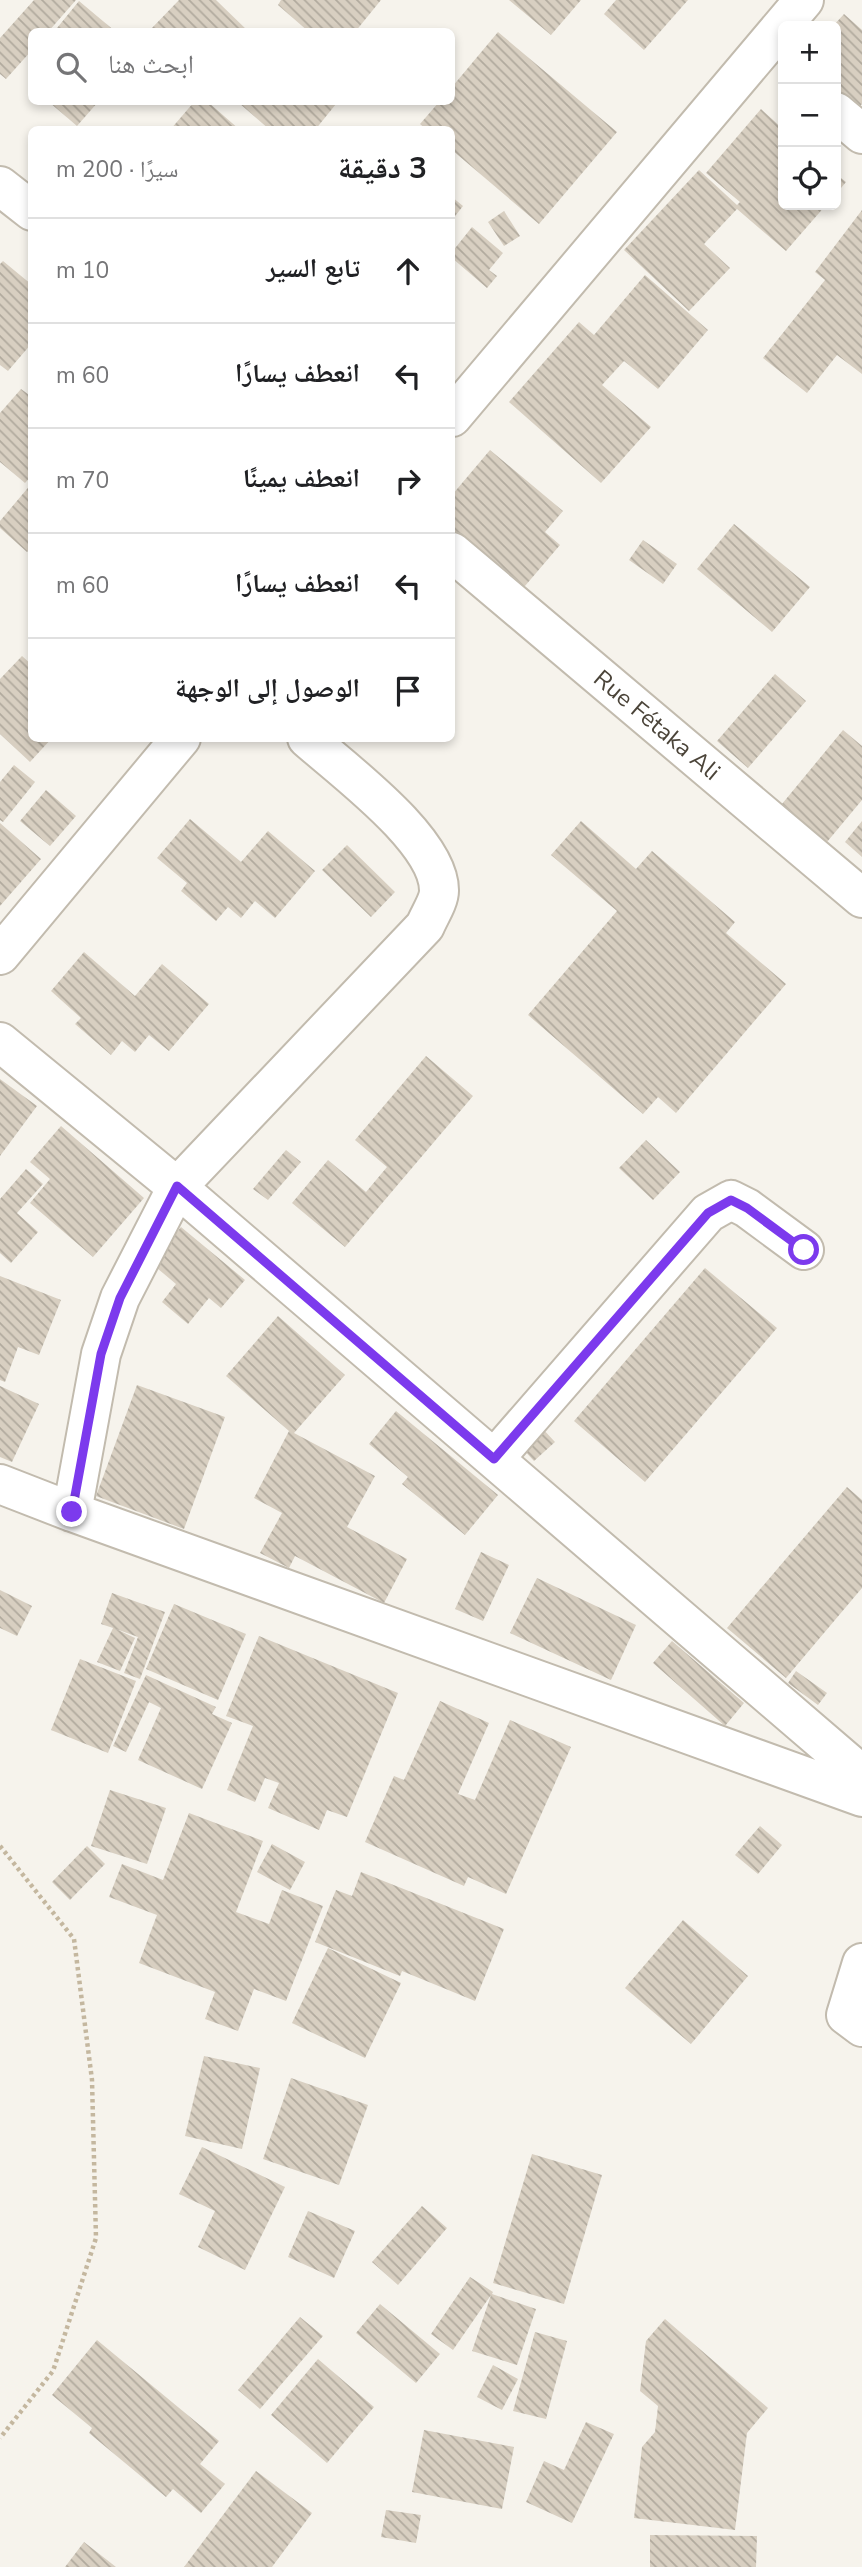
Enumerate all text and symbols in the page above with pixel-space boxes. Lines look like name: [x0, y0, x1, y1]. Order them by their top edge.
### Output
map controls: [778, 21, 841, 210]
button: +: [778, 21, 841, 84]
search box: [28, 28, 455, 105]
text: ابحث هنا: [108, 47, 194, 82]
icon: search: [52, 48, 90, 86]
button: −: [778, 84, 841, 147]
button: locate: [778, 147, 841, 210]
text: 3 دقيقة: [338, 148, 427, 189]
text: سيرًا · 200 m: [56, 154, 178, 185]
text: تابع السير: [266, 251, 360, 286]
icon: ahead: [389, 252, 427, 290]
text: 10 m: [56, 255, 109, 286]
text: انعطف يسارًا: [235, 356, 360, 391]
icon: left: [389, 357, 427, 395]
text: 60 m: [56, 360, 109, 391]
text: انعطف يمينًا: [243, 461, 360, 496]
icon: right: [389, 462, 427, 500]
text: 70 m: [56, 465, 109, 496]
text: انعطف يسارًا: [235, 566, 360, 601]
icon: left: [389, 567, 427, 605]
text: 60 m: [56, 570, 109, 601]
street label: Rue Fétaka Ali: [587, 663, 727, 787]
text: الوصول إلى الوجهة: [175, 671, 360, 706]
icon: arrive: [389, 672, 427, 710]
route start: [788, 1234, 819, 1265]
route end: [56, 1496, 87, 1527]

